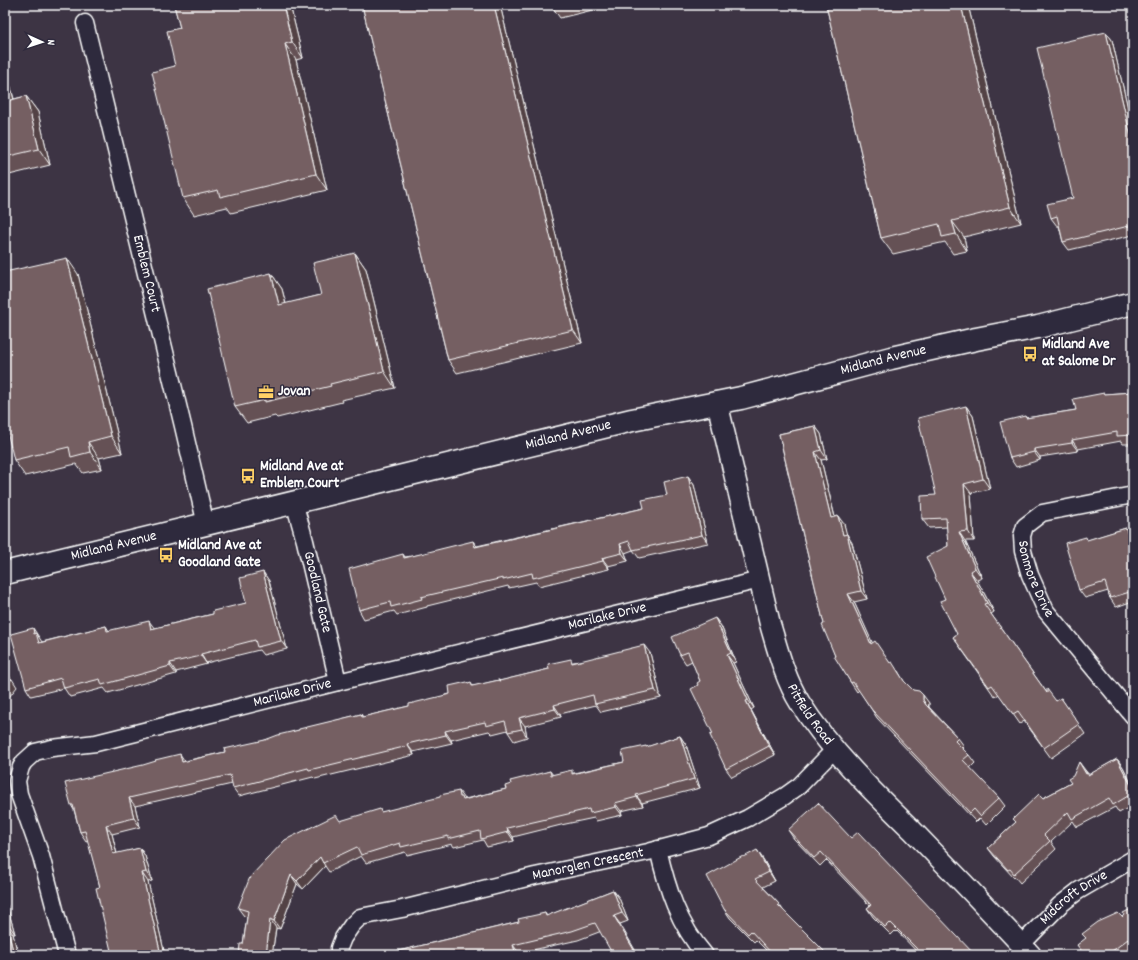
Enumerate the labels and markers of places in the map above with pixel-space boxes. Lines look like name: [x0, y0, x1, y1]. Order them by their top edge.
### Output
place label: Midland Ave at Salome Dr: [1042, 334, 1116, 373]
bus stop icon: Midland Ave at Salome Dr: [1021, 345, 1039, 363]
place label: Jovan: [278, 381, 310, 403]
office icon: Jovan: [257, 383, 275, 401]
place label: Midland Ave at Emblem Court: [260, 456, 344, 495]
bus stop icon: Midland Ave at Emblem Court: [239, 467, 257, 485]
place label: Midland Ave at Goodland Gate: [178, 535, 262, 574]
bus stop icon: Midland Ave at Goodland Gate: [157, 546, 175, 564]

